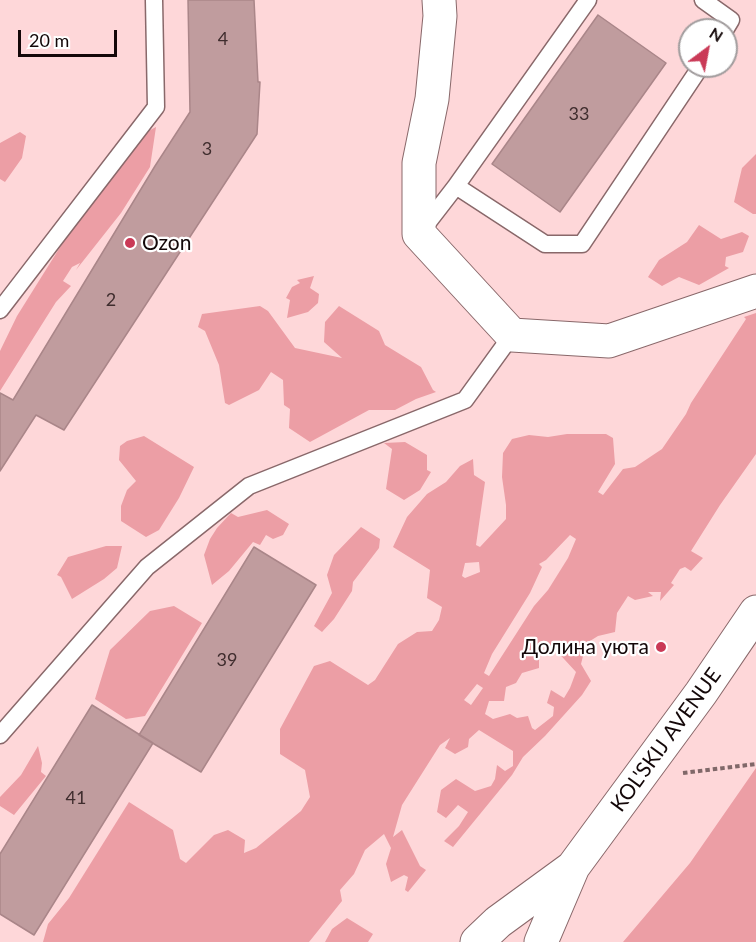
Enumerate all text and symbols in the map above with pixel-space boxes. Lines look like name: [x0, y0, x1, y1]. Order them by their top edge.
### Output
scale bar: [21, 18, 120, 56]
north arrow: [678, 18, 738, 78]
text: N: [706, 23, 727, 45]
house number: 4: [218, 28, 228, 50]
text: 20 m: [29, 29, 69, 51]
house number: 33: [569, 103, 589, 125]
house number: 3: [202, 138, 212, 160]
place label: Ozon: [142, 230, 191, 256]
marker: Ozon: [123, 236, 137, 250]
house number: 2: [106, 289, 116, 311]
place label: Долина уюта: [522, 634, 649, 660]
marker: Долина уюта: [654, 640, 668, 654]
house number: 39: [217, 649, 237, 671]
street label: KOL'SKIJ AVENUE: [605, 663, 727, 817]
house number: 41: [66, 787, 86, 809]

